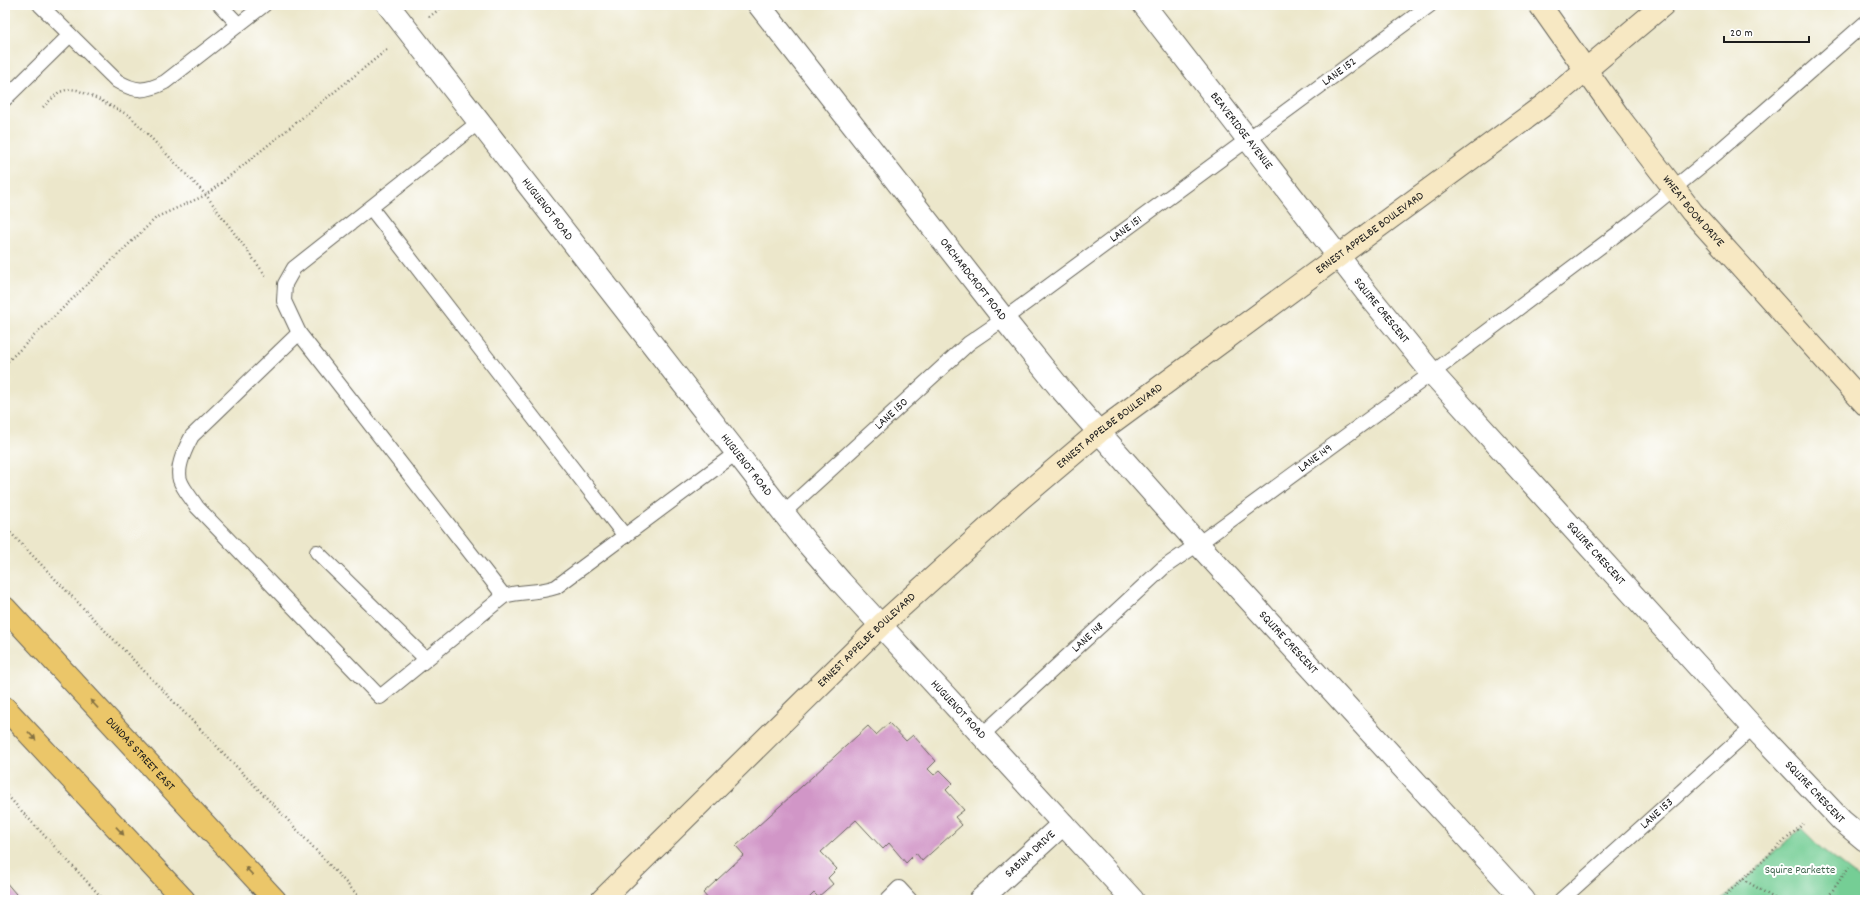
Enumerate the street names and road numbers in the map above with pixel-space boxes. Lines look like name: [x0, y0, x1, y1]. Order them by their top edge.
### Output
street label: LANE 152: [1319, 53, 1360, 90]
street label: BEAVERIDGE AVENUE: [1206, 88, 1277, 174]
street label: WHEAT BOOM DRIVE: [1658, 172, 1729, 251]
street label: HUGUENOT ROAD: [517, 174, 577, 244]
street label: ERNEST APPELBE BOULEVARD: [1312, 188, 1427, 278]
street label: LANE 151: [1106, 211, 1146, 247]
street label: ORCHARDCROFT ROAD: [935, 234, 1011, 324]
street label: SQUIRE CRESCENT: [1349, 274, 1413, 347]
street label: ERNEST APPELBE BOULEVARD: [1053, 379, 1166, 473]
street label: LANE 150: [871, 394, 912, 434]
street label: HUGUENOT ROAD: [716, 430, 776, 500]
street label: LANE 149: [1295, 440, 1336, 477]
street label: SQUIRE CRESCENT: [1562, 518, 1629, 589]
street label: ERNEST APPELBE BOULEVARD: [814, 589, 920, 691]
street label: SQUIRE CRESCENT: [1255, 607, 1322, 678]
street label: LANE 148: [1068, 618, 1108, 657]
street label: HUGUENOT ROAD: [927, 676, 990, 743]
street label: DUNDAS STREET EAST: [102, 713, 179, 795]
street label: SQUIRE CRESCENT: [1781, 757, 1849, 827]
street label: LANE 153: [1637, 794, 1677, 833]
street label: SABINA DRIVE: [1001, 826, 1060, 882]

